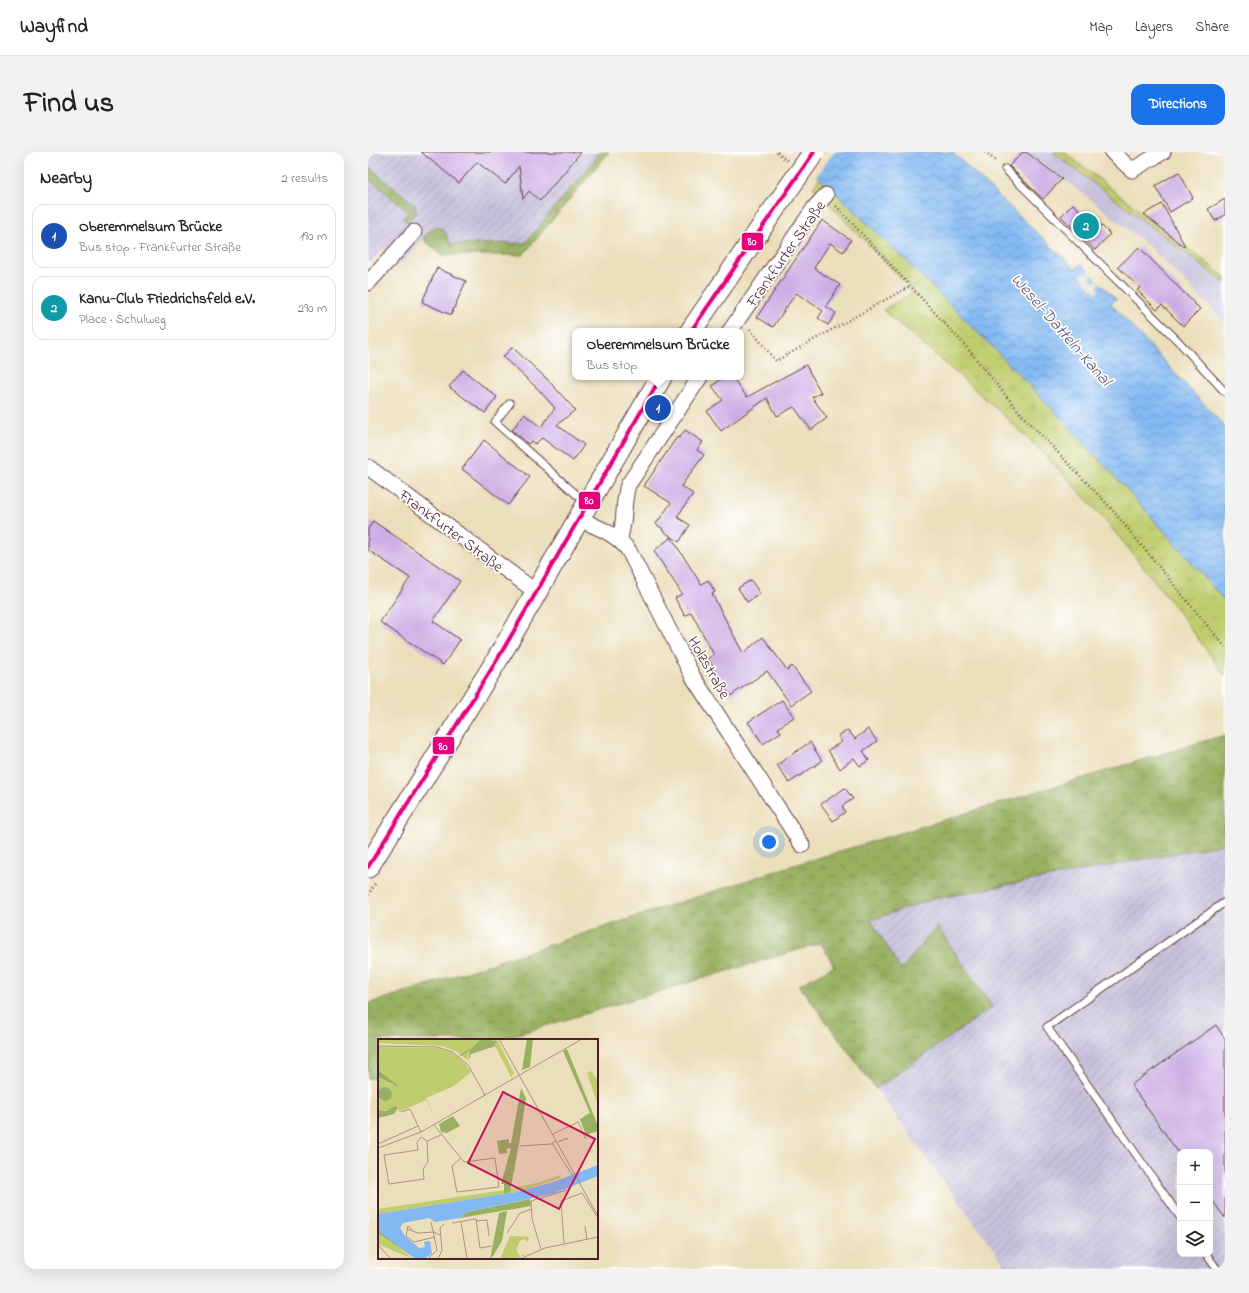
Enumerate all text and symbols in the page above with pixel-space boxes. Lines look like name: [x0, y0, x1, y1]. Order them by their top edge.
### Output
text: Wayfind: [20, 14, 88, 41]
text: Map: [1089, 17, 1113, 38]
text: Layers: [1135, 17, 1173, 38]
text: Share: [1195, 17, 1229, 38]
text: Find us: [24, 84, 114, 125]
button: Directions: [1131, 84, 1225, 125]
text: Nearby: [40, 166, 92, 191]
text: 2 results: [281, 169, 328, 188]
street label: Frankfurter Straße: [740, 195, 833, 313]
pin: 2: [1073, 211, 1099, 241]
text: Oberemmelsum Brücke: [79, 216, 222, 238]
text: 1: [52, 227, 56, 246]
text: 190 m: [300, 227, 327, 246]
line badge: 80: [741, 232, 764, 251]
text: 80: [747, 234, 757, 250]
text: Bus stop · Frankfurter Straße: [79, 238, 241, 257]
water label: Wesel-Datteln-Kanal: [1005, 268, 1118, 394]
text: Kanu-Club Friedrichsfeld e.V.: [79, 288, 255, 310]
text: 2: [51, 299, 57, 318]
text: 290 m: [298, 299, 327, 318]
text: Place · Schulweg: [79, 310, 166, 329]
popup: [572, 328, 744, 380]
text: Oberemmelsum Brücke: [586, 334, 730, 356]
text: Bus stop: [586, 356, 637, 375]
pin: 1: [645, 393, 671, 423]
street label: Frankfurter Straße: [393, 484, 509, 579]
line badge: 80: [578, 491, 601, 510]
text: 80: [584, 493, 594, 509]
street label: Holzstraße: [681, 632, 736, 705]
line badge: 80: [432, 736, 455, 755]
text: 80: [438, 739, 448, 755]
your location: [759, 832, 779, 852]
inset map: [378, 1039, 598, 1259]
map controls: [1177, 1149, 1213, 1257]
button: +: [1177, 1149, 1213, 1185]
button: −: [1177, 1185, 1213, 1221]
button: layers: [1177, 1221, 1213, 1257]

